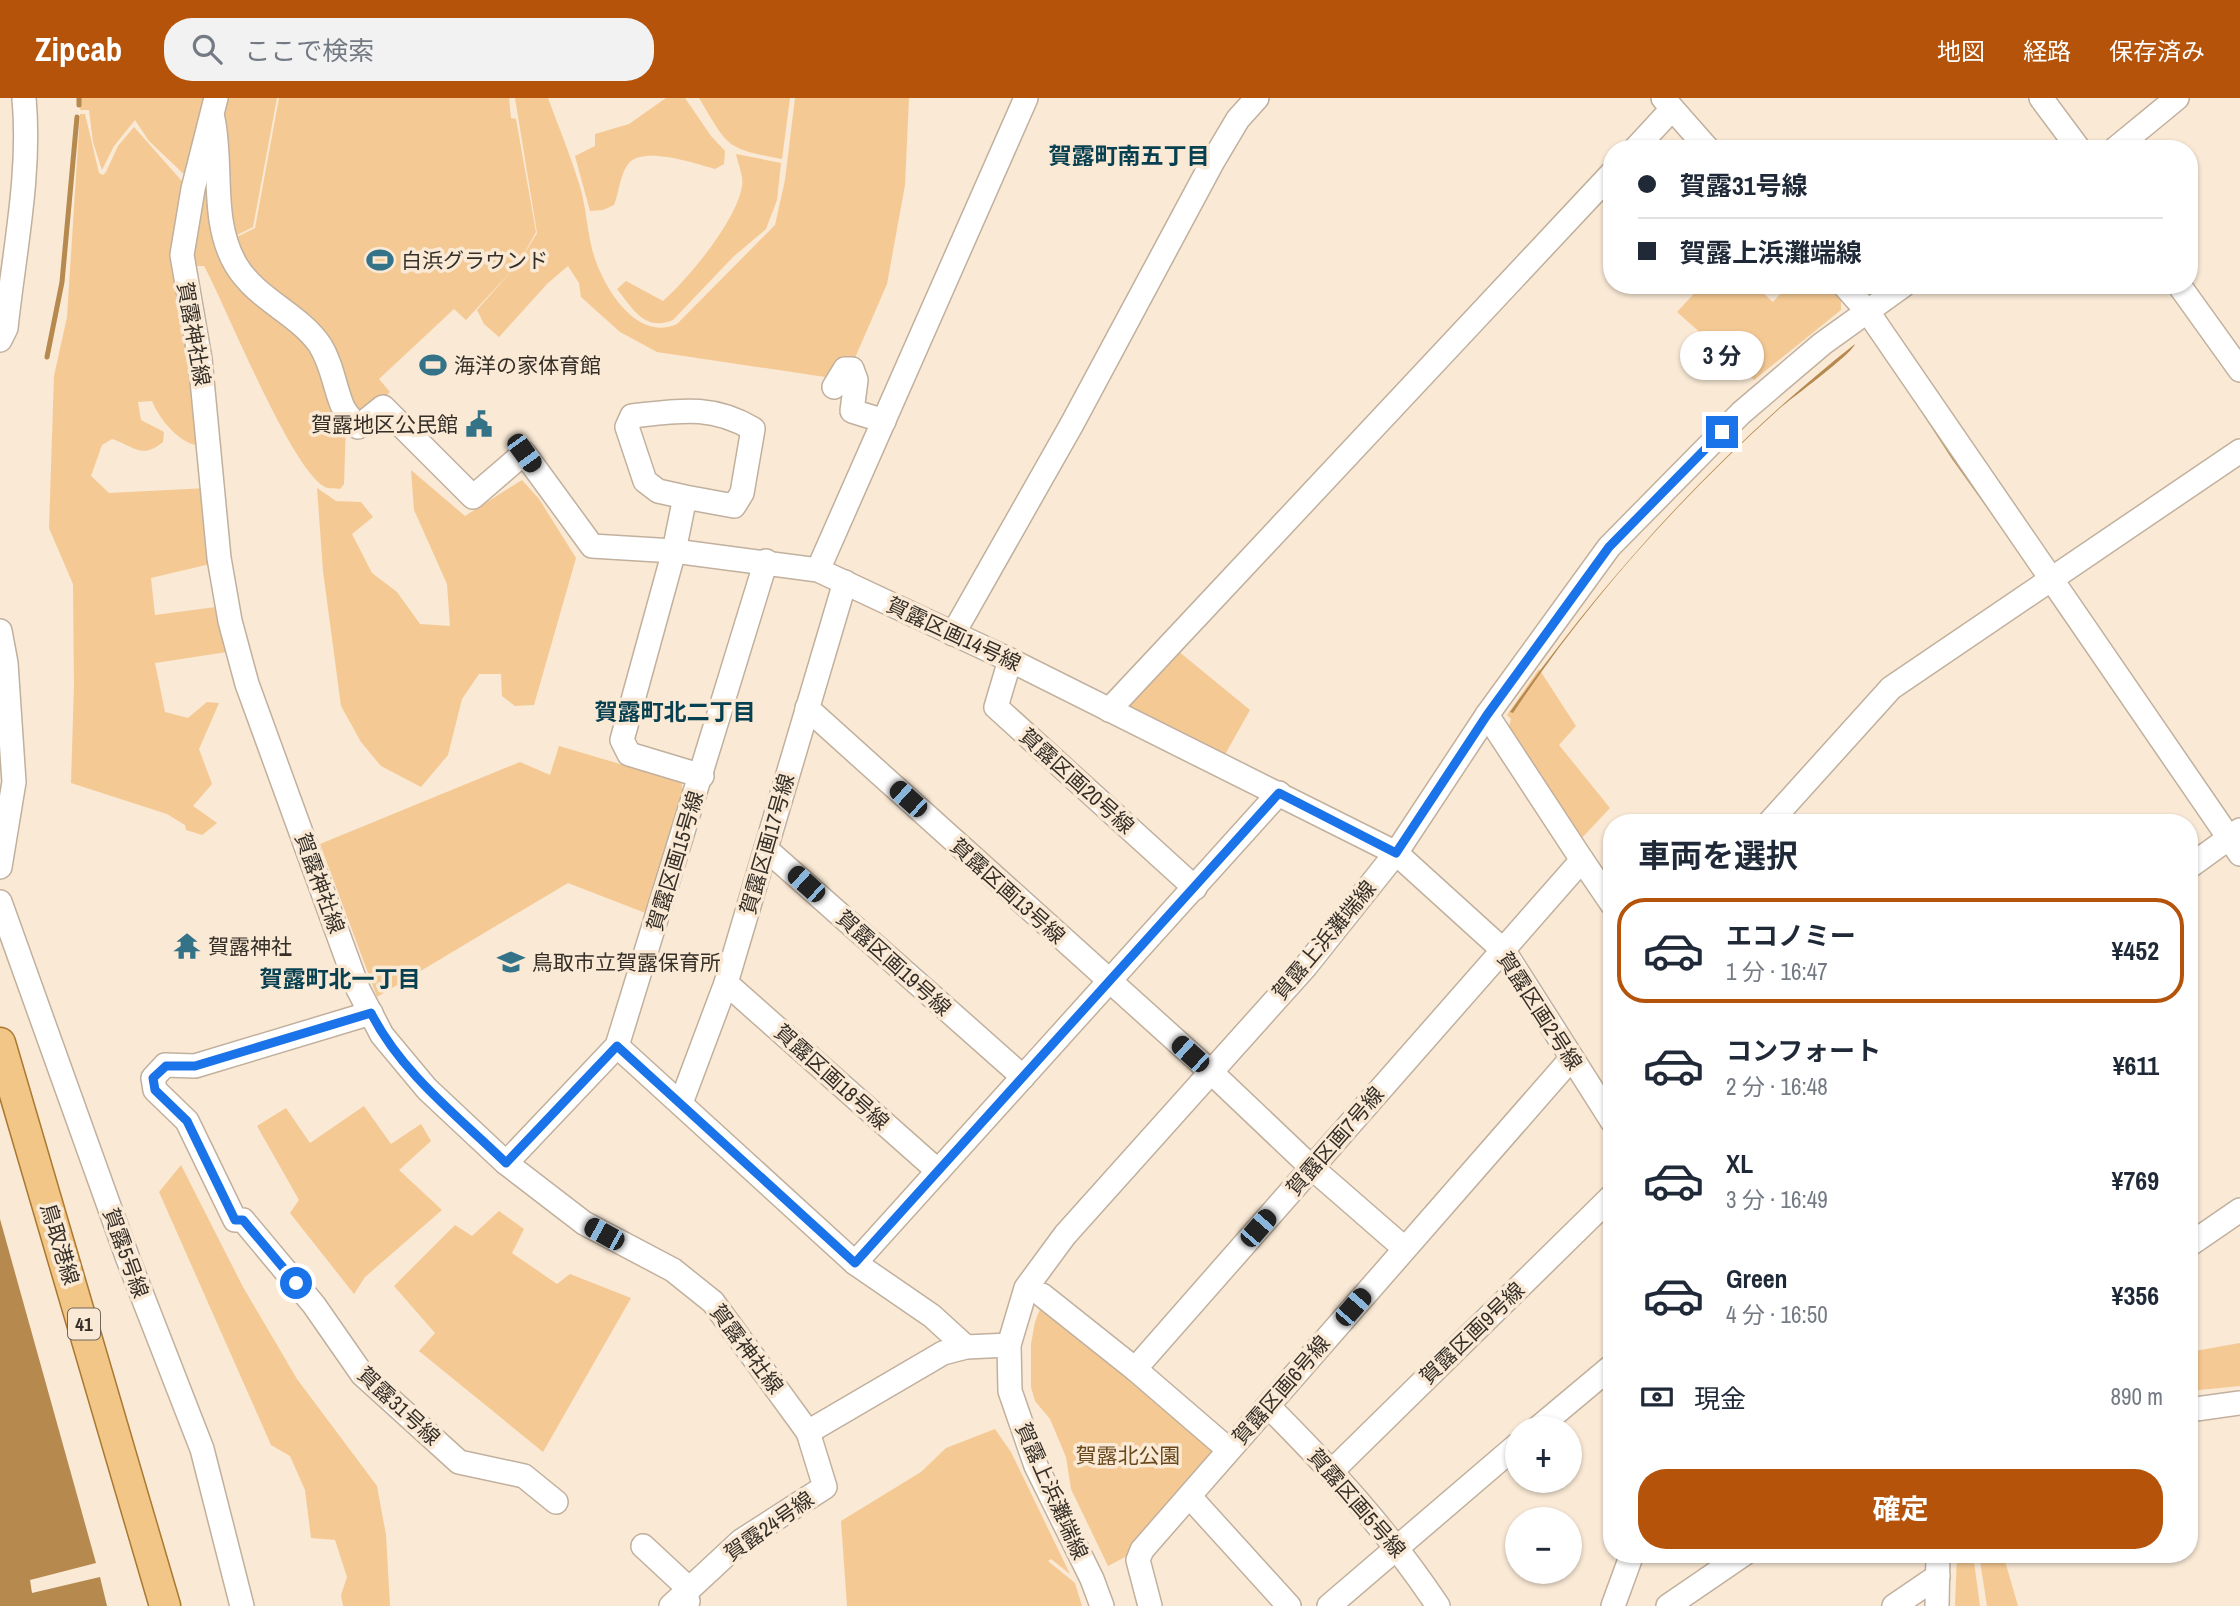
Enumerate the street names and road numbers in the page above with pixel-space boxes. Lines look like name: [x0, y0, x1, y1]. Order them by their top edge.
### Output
street label: 賀露神社線: [171, 280, 217, 388]
street label: 賀露区画14号線: [882, 590, 1026, 678]
street label: 賀露区画20号線: [1013, 722, 1141, 840]
street label: 賀露区画17号線: [733, 770, 801, 918]
street label: 賀露区画15号線: [640, 787, 710, 935]
street label: 賀露神社線: [288, 829, 352, 937]
street label: 賀露区画13号線: [944, 832, 1072, 950]
street label: 賀露上浜灘端線: [1266, 874, 1382, 1006]
street label: 賀露区画19号線: [830, 904, 958, 1022]
street label: 賀露区画2号線: [1491, 946, 1589, 1076]
street label: 賀露区画18号線: [768, 1018, 896, 1136]
street label: 賀露区画7号線: [1280, 1080, 1390, 1202]
street label: 鳥取港線: [34, 1200, 86, 1288]
street label: 賀露5号線: [96, 1204, 156, 1302]
street label: 賀露区画9号線: [1413, 1275, 1531, 1391]
street label: 賀露神社線: [704, 1298, 790, 1400]
road number: 41: [68, 1308, 100, 1340]
street label: 賀露区画6号線: [1226, 1329, 1336, 1451]
street label: 賀露31号線: [351, 1360, 447, 1452]
street label: 賀露上浜灘端線: [1009, 1418, 1095, 1564]
street label: 賀露区画5号線: [1302, 1442, 1412, 1564]
street label: 賀露24号線: [718, 1485, 820, 1567]

